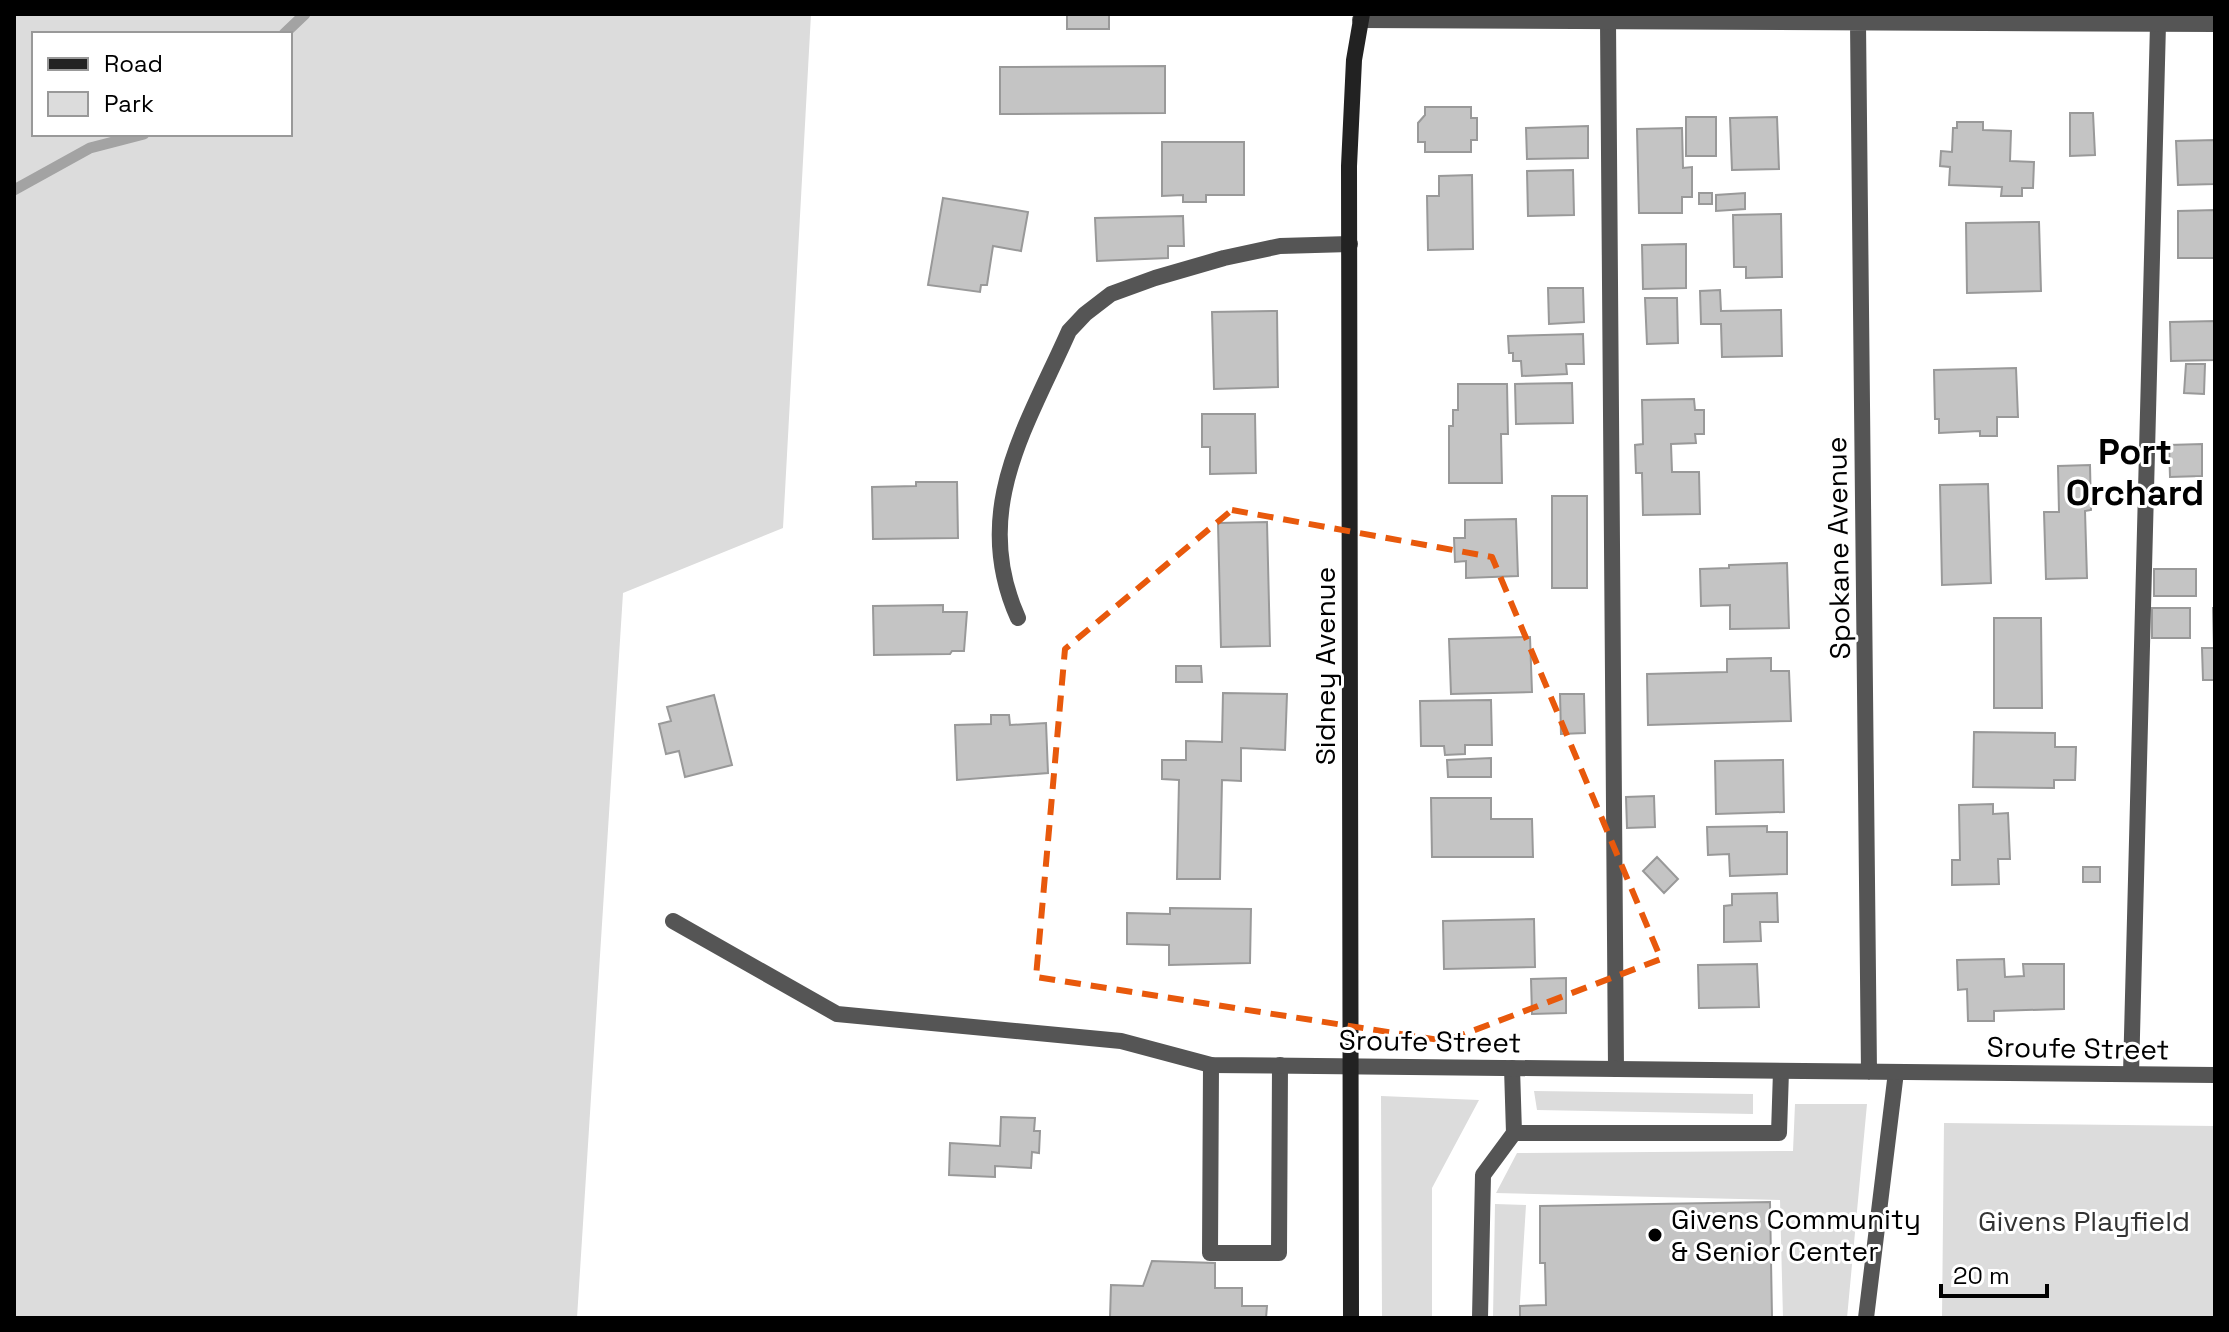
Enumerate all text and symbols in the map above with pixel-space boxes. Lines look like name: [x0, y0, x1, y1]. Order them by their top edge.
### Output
legend: [32, 32, 292, 136]
text: Road: [104, 48, 163, 79]
text: Park: [104, 88, 154, 119]
district label: Port Orchard: [2066, 429, 2204, 516]
street label: Spokane Avenue: [1818, 436, 1858, 660]
street label: Sidney Avenue: [1307, 567, 1343, 765]
street label: Sroufe Street: [1338, 1021, 1522, 1061]
street label: Sroufe Street: [1986, 1028, 2170, 1068]
place label: Givens Community & Senior Center: [1671, 1201, 1921, 1269]
park label: Givens Playfield: [1978, 1203, 2190, 1239]
marker: Givens Community & Senior Center: [1646, 1226, 1664, 1244]
scale bar: [1941, 1248, 2047, 1298]
text: 20 m: [1953, 1260, 2010, 1291]

